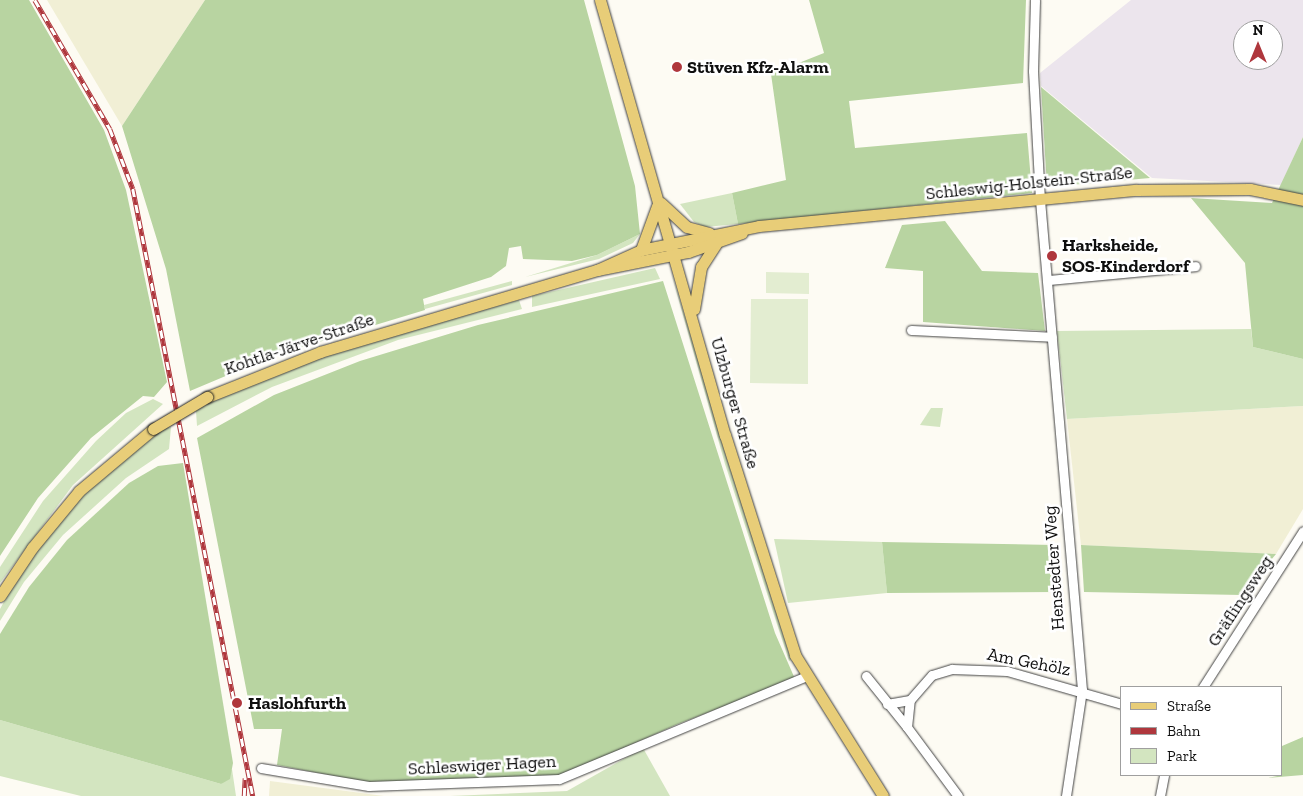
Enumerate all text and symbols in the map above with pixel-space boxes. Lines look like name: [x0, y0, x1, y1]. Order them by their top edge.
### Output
north arrow: [1233, 20, 1283, 70]
text: N: [1253, 22, 1263, 39]
place label: Stüven Kfz-Alarm: [687, 56, 829, 78]
marker: Stüven Kfz-Alarm: [671, 61, 683, 73]
street label: Schleswig-Holstein-Straße: [925, 161, 1133, 205]
place label: Harksheide, SOS-Kinderdorf: [1062, 235, 1189, 278]
marker: Harksheide, SOS-Kinderdorf: [1046, 250, 1058, 262]
street label: Kohtla-Järve-Straße: [221, 308, 377, 380]
street label: Ulzburger Straße: [706, 335, 764, 471]
street label: Henstedter Weg: [1039, 504, 1069, 632]
street label: Gräflingsweg: [1203, 552, 1277, 650]
street label: Am Gehölz: [985, 643, 1073, 681]
legend: [1120, 686, 1283, 776]
place label: Haslohfurth: [248, 692, 346, 714]
marker: Haslohfurth: [230, 696, 244, 710]
text: Straße: [1167, 697, 1211, 715]
text: Bahn: [1167, 722, 1200, 740]
text: Park: [1167, 747, 1197, 765]
street label: Schleswiger Hagen: [407, 750, 557, 780]

